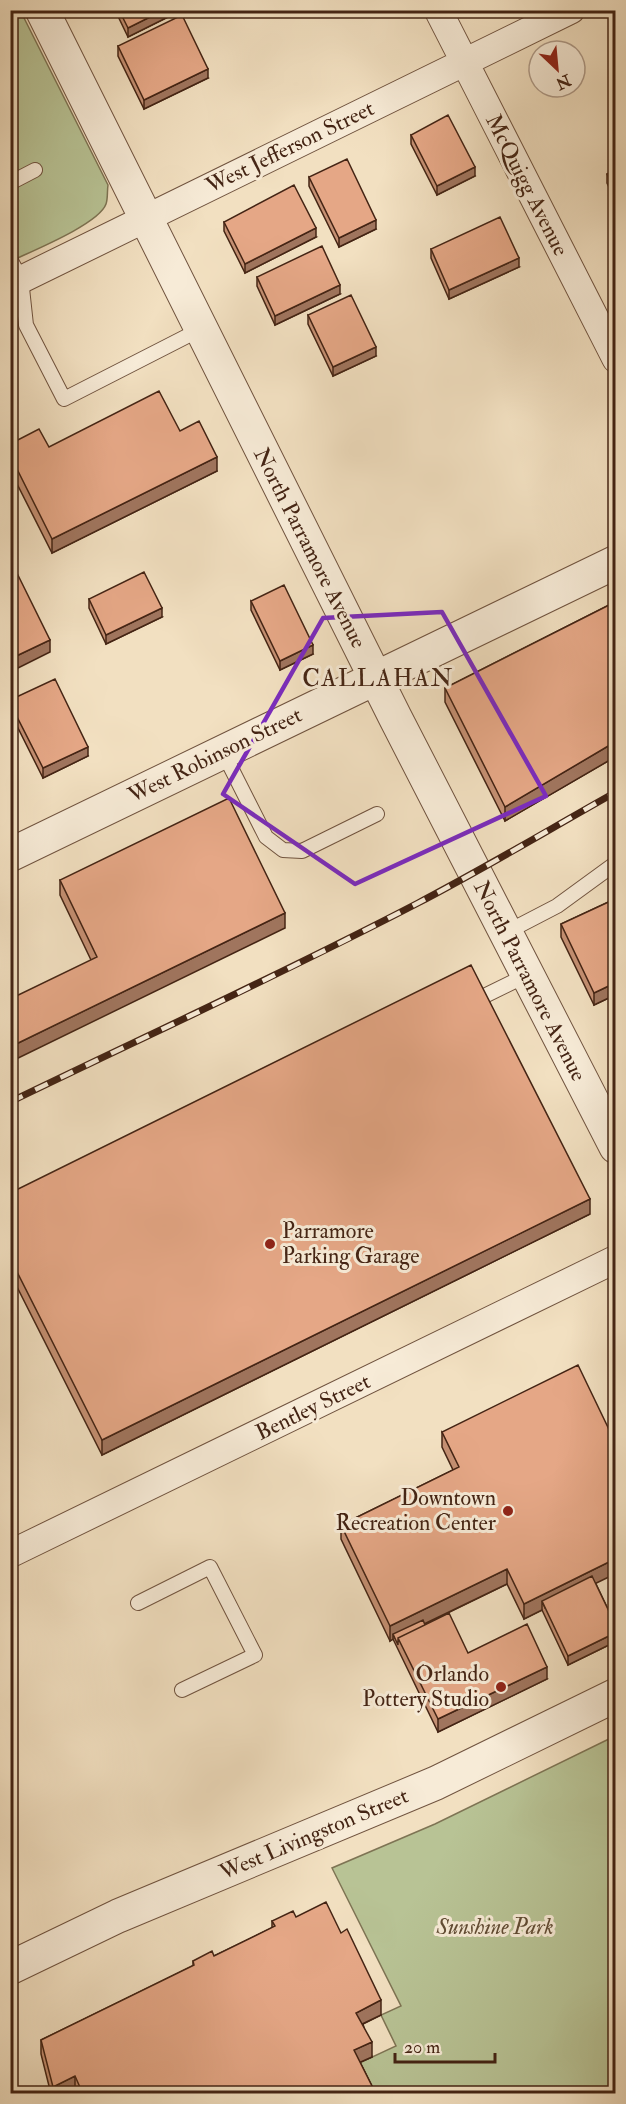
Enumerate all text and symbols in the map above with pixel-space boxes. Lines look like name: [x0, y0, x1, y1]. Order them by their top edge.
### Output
north arrow: [527, 39, 587, 99]
text: N: [552, 69, 575, 94]
street label: West Jefferson Street: [200, 94, 379, 200]
street label: McQuigg Avenue: [479, 109, 575, 261]
street label: North Parramore Avenue: [247, 443, 373, 653]
district label: CALLAHAN: [302, 663, 454, 694]
street label: West Robinson Street: [123, 701, 307, 810]
street label: North Parramore Avenue: [467, 876, 593, 1086]
place label: Parramore Parking Garage: [282, 1217, 420, 1270]
marker: Parramore Parking Garage: [263, 1237, 277, 1251]
street label: Bentley Street: [251, 1367, 375, 1447]
place label: Downtown Recreation Center: [335, 1484, 497, 1537]
marker: Downtown Recreation Center: [501, 1504, 515, 1518]
place label: Orlando Pottery Studio: [362, 1660, 489, 1713]
marker: Orlando Pottery Studio: [494, 1680, 508, 1694]
street label: West Livingston Street: [214, 1782, 413, 1887]
park label: Sunshine Park: [435, 1913, 554, 1941]
scale bar: [395, 2026, 496, 2064]
text: 20 m: [404, 2036, 440, 2059]

